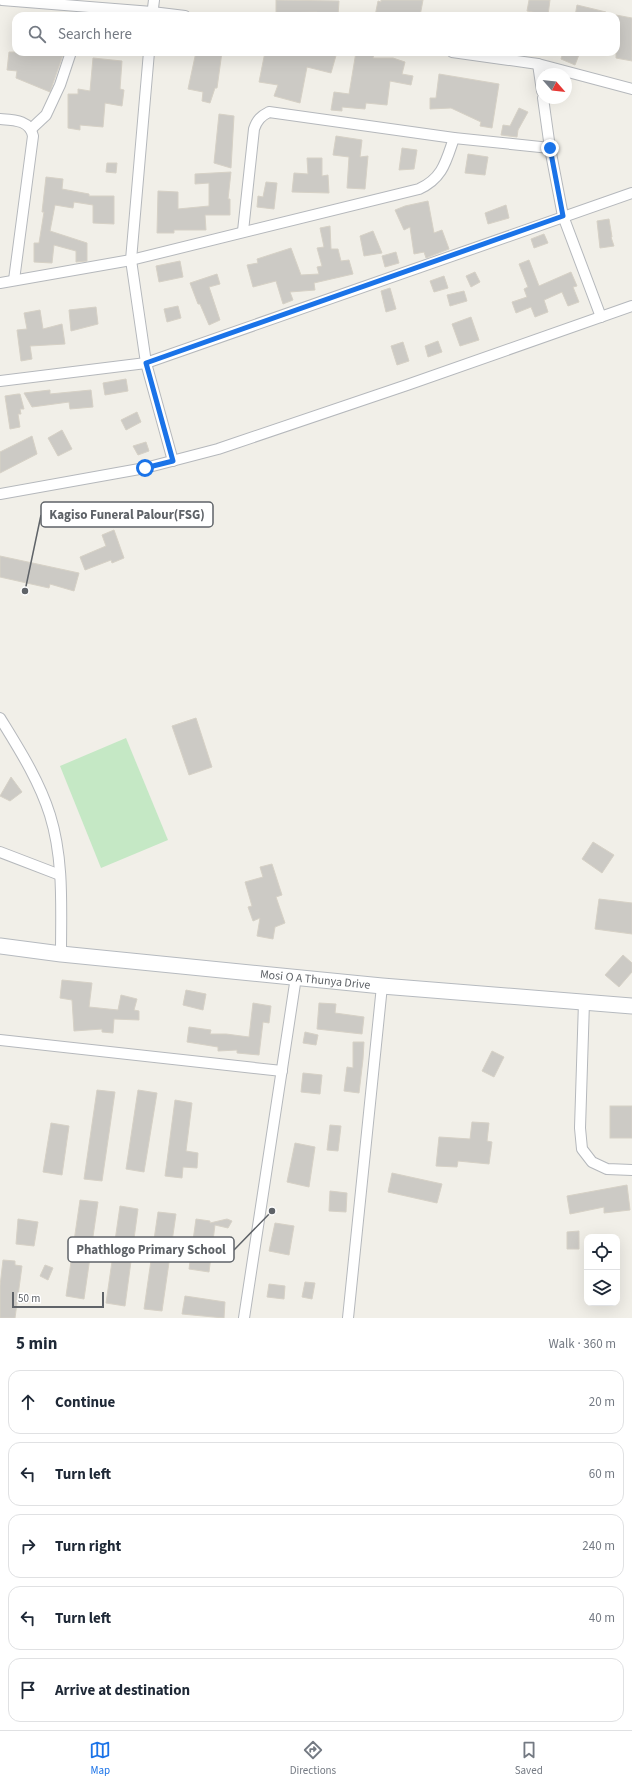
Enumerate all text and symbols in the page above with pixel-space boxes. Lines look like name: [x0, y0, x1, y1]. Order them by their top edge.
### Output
search box: [12, 12, 620, 56]
icon: search: [26, 23, 48, 45]
text: Search here: [58, 24, 132, 45]
north arrow: [536, 68, 572, 104]
route end: [541, 139, 559, 157]
route start: [136, 459, 154, 477]
callout: Kagiso Funeral Palour(FSG): [41, 502, 213, 527]
text: Kagiso Funeral Palour(FSG): [49, 506, 205, 524]
street label: Mosi O A Thunya Drive: [259, 965, 371, 993]
map controls: [584, 1234, 620, 1306]
button: locate: [584, 1234, 620, 1270]
callout: Phathlogo Primary School: [68, 1237, 234, 1262]
text: Phathlogo Primary School: [76, 1241, 226, 1259]
button: layers: [584, 1270, 620, 1306]
scale bar: [12, 1290, 104, 1309]
text: 50 m: [18, 1291, 40, 1306]
text: 5 min: [16, 1332, 57, 1356]
text: Walk · 360 m: [548, 1335, 616, 1353]
icon: ahead: [17, 1391, 39, 1413]
text: Continue: [55, 1392, 115, 1413]
text: 20 m: [589, 1393, 615, 1411]
icon: left: [17, 1463, 39, 1485]
text: Turn left: [55, 1464, 111, 1485]
text: 60 m: [589, 1465, 615, 1483]
icon: right: [17, 1535, 39, 1557]
text: Turn right: [55, 1536, 121, 1557]
text: 240 m: [582, 1537, 615, 1555]
icon: left: [17, 1607, 39, 1629]
text: Turn left: [55, 1608, 111, 1629]
text: 40 m: [589, 1609, 615, 1627]
icon: arrive: [17, 1679, 39, 1701]
text: Arrive at destination: [55, 1680, 190, 1701]
tab: Map: [89, 1739, 111, 1778]
tab: Directions: [290, 1739, 336, 1778]
tab: Saved: [515, 1739, 543, 1778]

